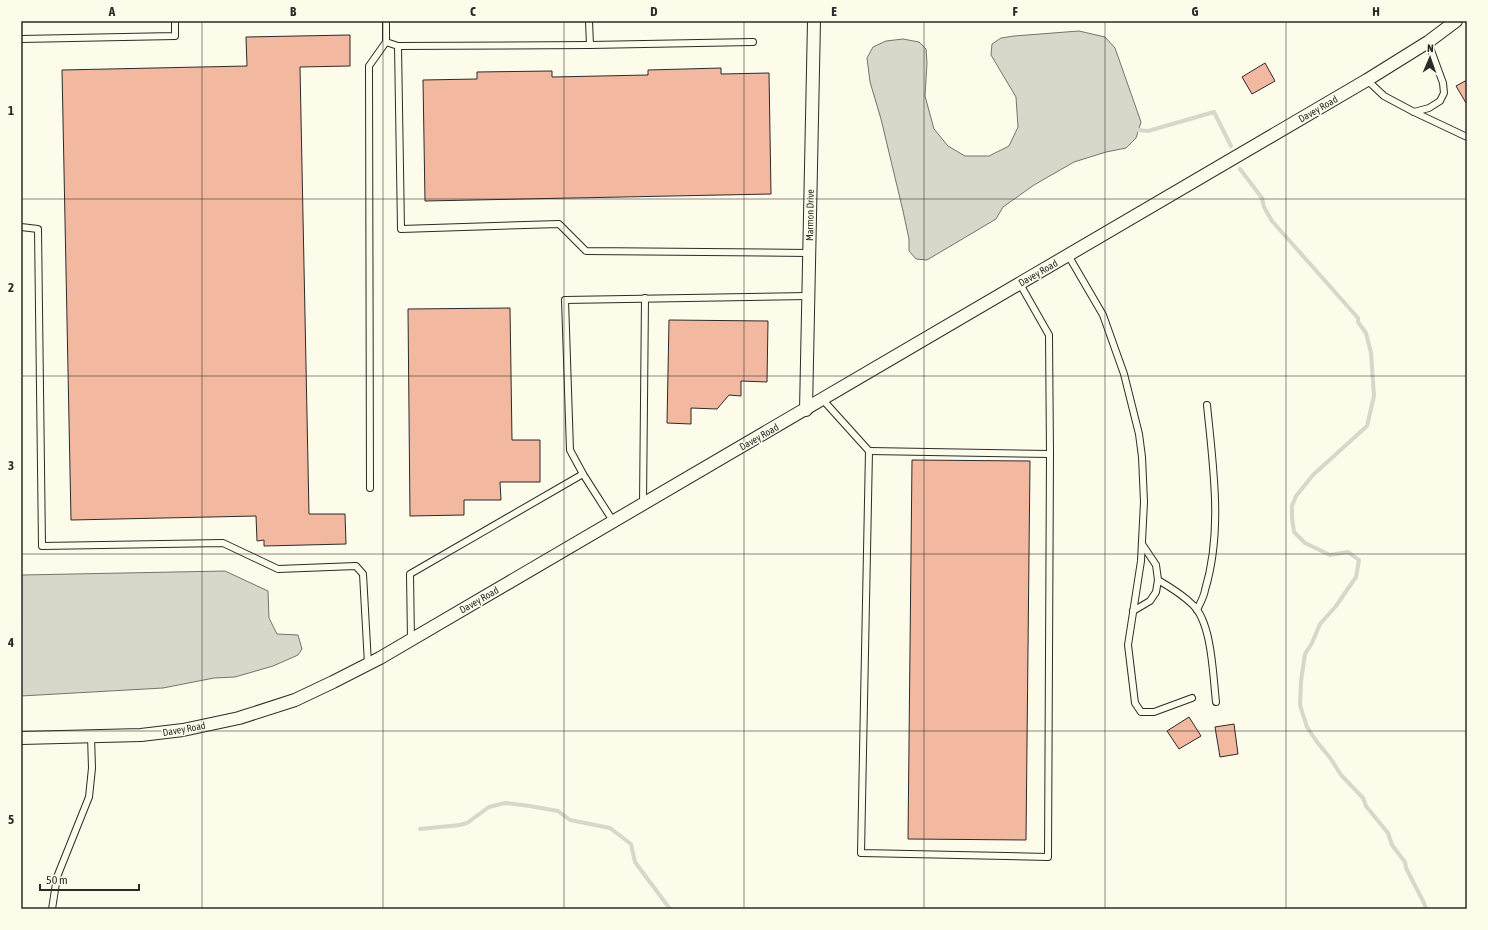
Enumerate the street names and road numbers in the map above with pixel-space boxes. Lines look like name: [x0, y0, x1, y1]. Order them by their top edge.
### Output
street label: Davey Road: [1297, 93, 1340, 125]
street label: Marmon Drive: [804, 189, 816, 241]
street label: Davey Road: [1017, 257, 1060, 289]
street label: Davey Road: [738, 421, 781, 453]
street label: Davey Road: [458, 584, 501, 616]
street label: Davey Road: [162, 720, 207, 738]

